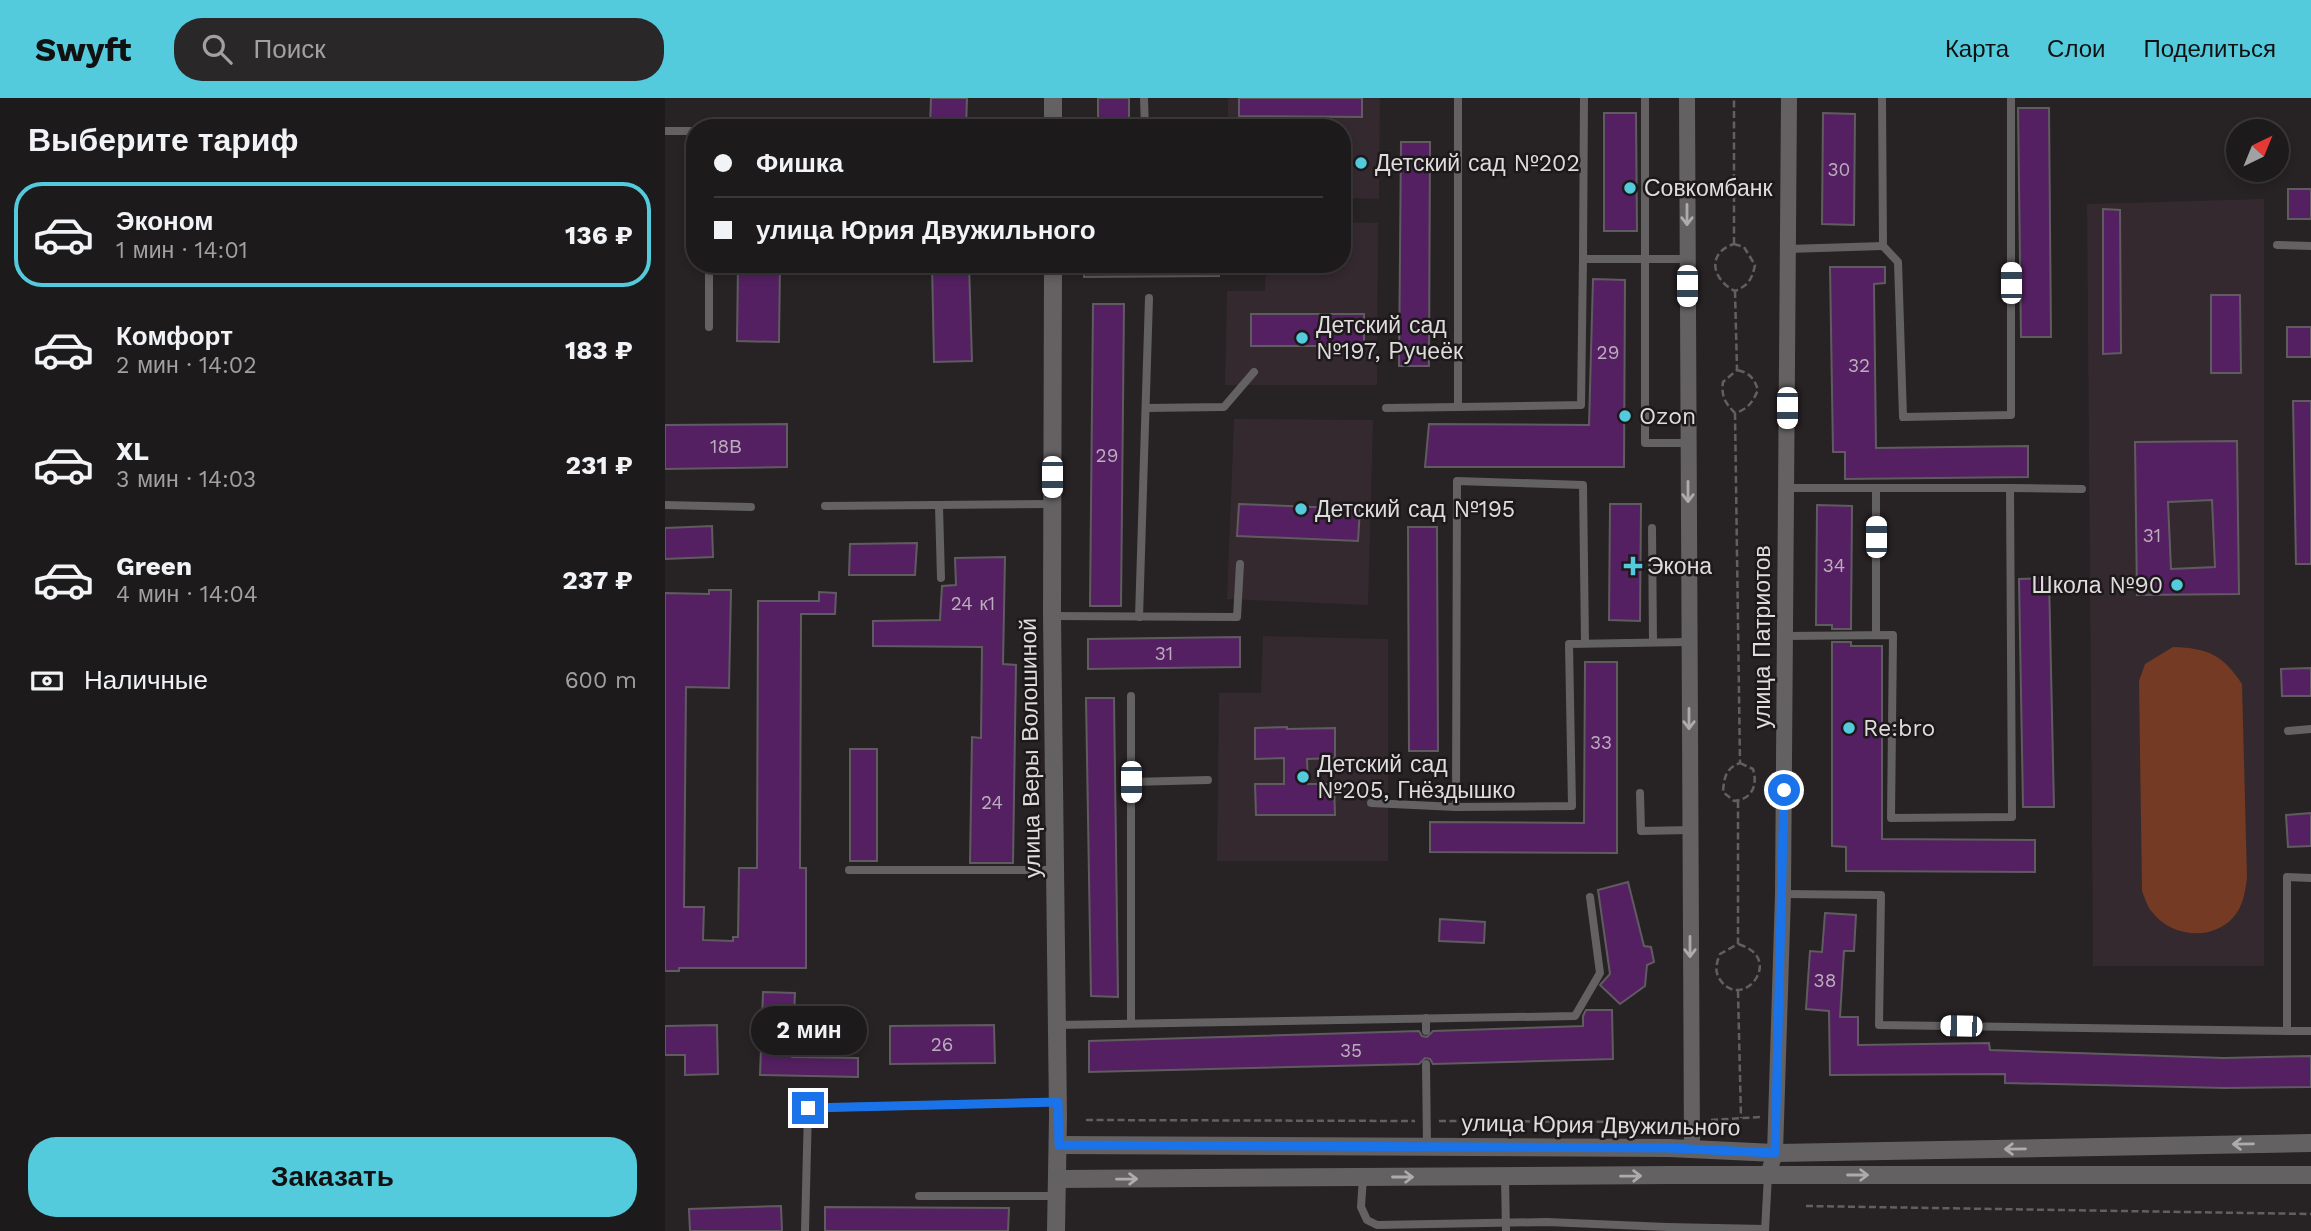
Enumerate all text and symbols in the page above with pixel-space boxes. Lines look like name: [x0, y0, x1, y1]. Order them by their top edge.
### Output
search box: [174, 18, 664, 81]
text: Swyft: [35, 30, 132, 69]
icon: search: [198, 30, 236, 68]
text: Поиск: [254, 34, 326, 64]
text: Карта: [1945, 35, 2009, 63]
text: Слои: [2047, 35, 2105, 63]
text: Поделиться: [2143, 35, 2276, 63]
north arrow: [2226, 119, 2289, 182]
map controls: [2226, 119, 2289, 182]
text: Выберите тариф: [28, 121, 299, 159]
text: Фишка: [756, 148, 843, 178]
place label: Детский сад №202: [1375, 150, 1580, 177]
marker: Детский сад №202: [1353, 155, 1369, 171]
house number: 30: [1828, 158, 1850, 181]
place label: Совкомбанк: [1644, 175, 1773, 202]
marker: Совкомбанк: [1622, 180, 1638, 196]
icon: car: [32, 203, 95, 266]
one-way arrow: [1680, 203, 1694, 226]
text: Эконом: [116, 206, 214, 236]
text: улица Юрия Двужильного: [756, 215, 1096, 245]
text: 136 ₽: [565, 220, 633, 250]
text: 1 мин · 14:01: [116, 237, 248, 264]
car: [2001, 262, 2022, 304]
car: [1677, 265, 1698, 307]
place label: Детский сад №197, Ручеёк: [1316, 312, 1464, 365]
icon: car: [32, 318, 95, 381]
text: Комфорт: [116, 321, 233, 351]
marker: Детский сад №197, Ручеёк: [1294, 330, 1310, 346]
text: 183 ₽: [565, 335, 633, 365]
house number: 29: [1597, 341, 1619, 364]
text: 2 мин · 14:02: [116, 352, 257, 379]
house number: 32: [1848, 354, 1870, 377]
car: [1777, 387, 1798, 429]
place label: Ozon: [1639, 403, 1696, 430]
marker: Ozon: [1617, 408, 1633, 424]
icon: car: [32, 433, 95, 496]
house number: 18В: [710, 435, 742, 458]
text: XL: [116, 436, 149, 466]
house number: 29: [1096, 444, 1118, 467]
text: 231 ₽: [566, 450, 633, 480]
car: [1042, 456, 1063, 498]
text: 3 мин · 14:03: [116, 466, 256, 493]
one-way arrow: [1681, 480, 1695, 503]
place label: Детский сад №195: [1315, 496, 1515, 523]
marker: Детский сад №195: [1293, 501, 1309, 517]
car: [1866, 516, 1887, 558]
house number: 31: [2143, 524, 2161, 547]
street label: улица Патриотов: [1749, 545, 1776, 729]
icon: car: [32, 548, 95, 611]
text: Green: [116, 551, 192, 581]
place label: Экона: [1647, 553, 1712, 580]
house number: 34: [1823, 554, 1845, 577]
marker: Экона: [1625, 558, 1641, 574]
text: 237 ₽: [562, 565, 633, 595]
place label: Школа №90: [2032, 572, 2163, 599]
marker: Школа №90: [2169, 577, 2185, 593]
text: 4 мин · 14:04: [116, 581, 258, 608]
house number: 24 к1: [951, 592, 995, 615]
street label: улица Веры Волошиной: [1015, 618, 1046, 878]
house number: 31: [1155, 642, 1173, 665]
icon: cash: [28, 662, 66, 700]
text: Наличные: [84, 665, 208, 695]
text: 600 m: [565, 667, 637, 694]
one-way arrow: [1682, 707, 1696, 730]
place label: Re:bro: [1863, 715, 1935, 742]
marker: Re:bro: [1841, 720, 1857, 736]
house number: 33: [1590, 731, 1612, 754]
place label: Детский сад №205, Гнёздышко: [1317, 751, 1515, 804]
car: [1121, 761, 1142, 803]
marker: Детский сад №205, Гнёздышко: [1295, 769, 1311, 785]
route start: [1768, 774, 1800, 806]
house number: 24: [981, 791, 1003, 814]
one-way arrow: [1683, 935, 1697, 958]
house number: 38: [1814, 969, 1836, 992]
callout: 2 мин: [750, 1006, 866, 1056]
car: [1940, 1015, 1983, 1037]
text: 2 мин: [776, 1017, 842, 1044]
house number: 26: [931, 1033, 953, 1056]
house number: 35: [1340, 1039, 1362, 1062]
route end: [792, 1092, 824, 1124]
street label: улица Юрия Двужильного: [1461, 1110, 1741, 1141]
button: Заказать: [28, 1137, 637, 1217]
one-way arrow: [2232, 1137, 2255, 1151]
one-way arrow: [2004, 1142, 2027, 1156]
one-way arrow: [1846, 1168, 1869, 1182]
one-way arrow: [1619, 1169, 1642, 1182]
one-way arrow: [1391, 1170, 1414, 1184]
one-way arrow: [1115, 1173, 1138, 1186]

